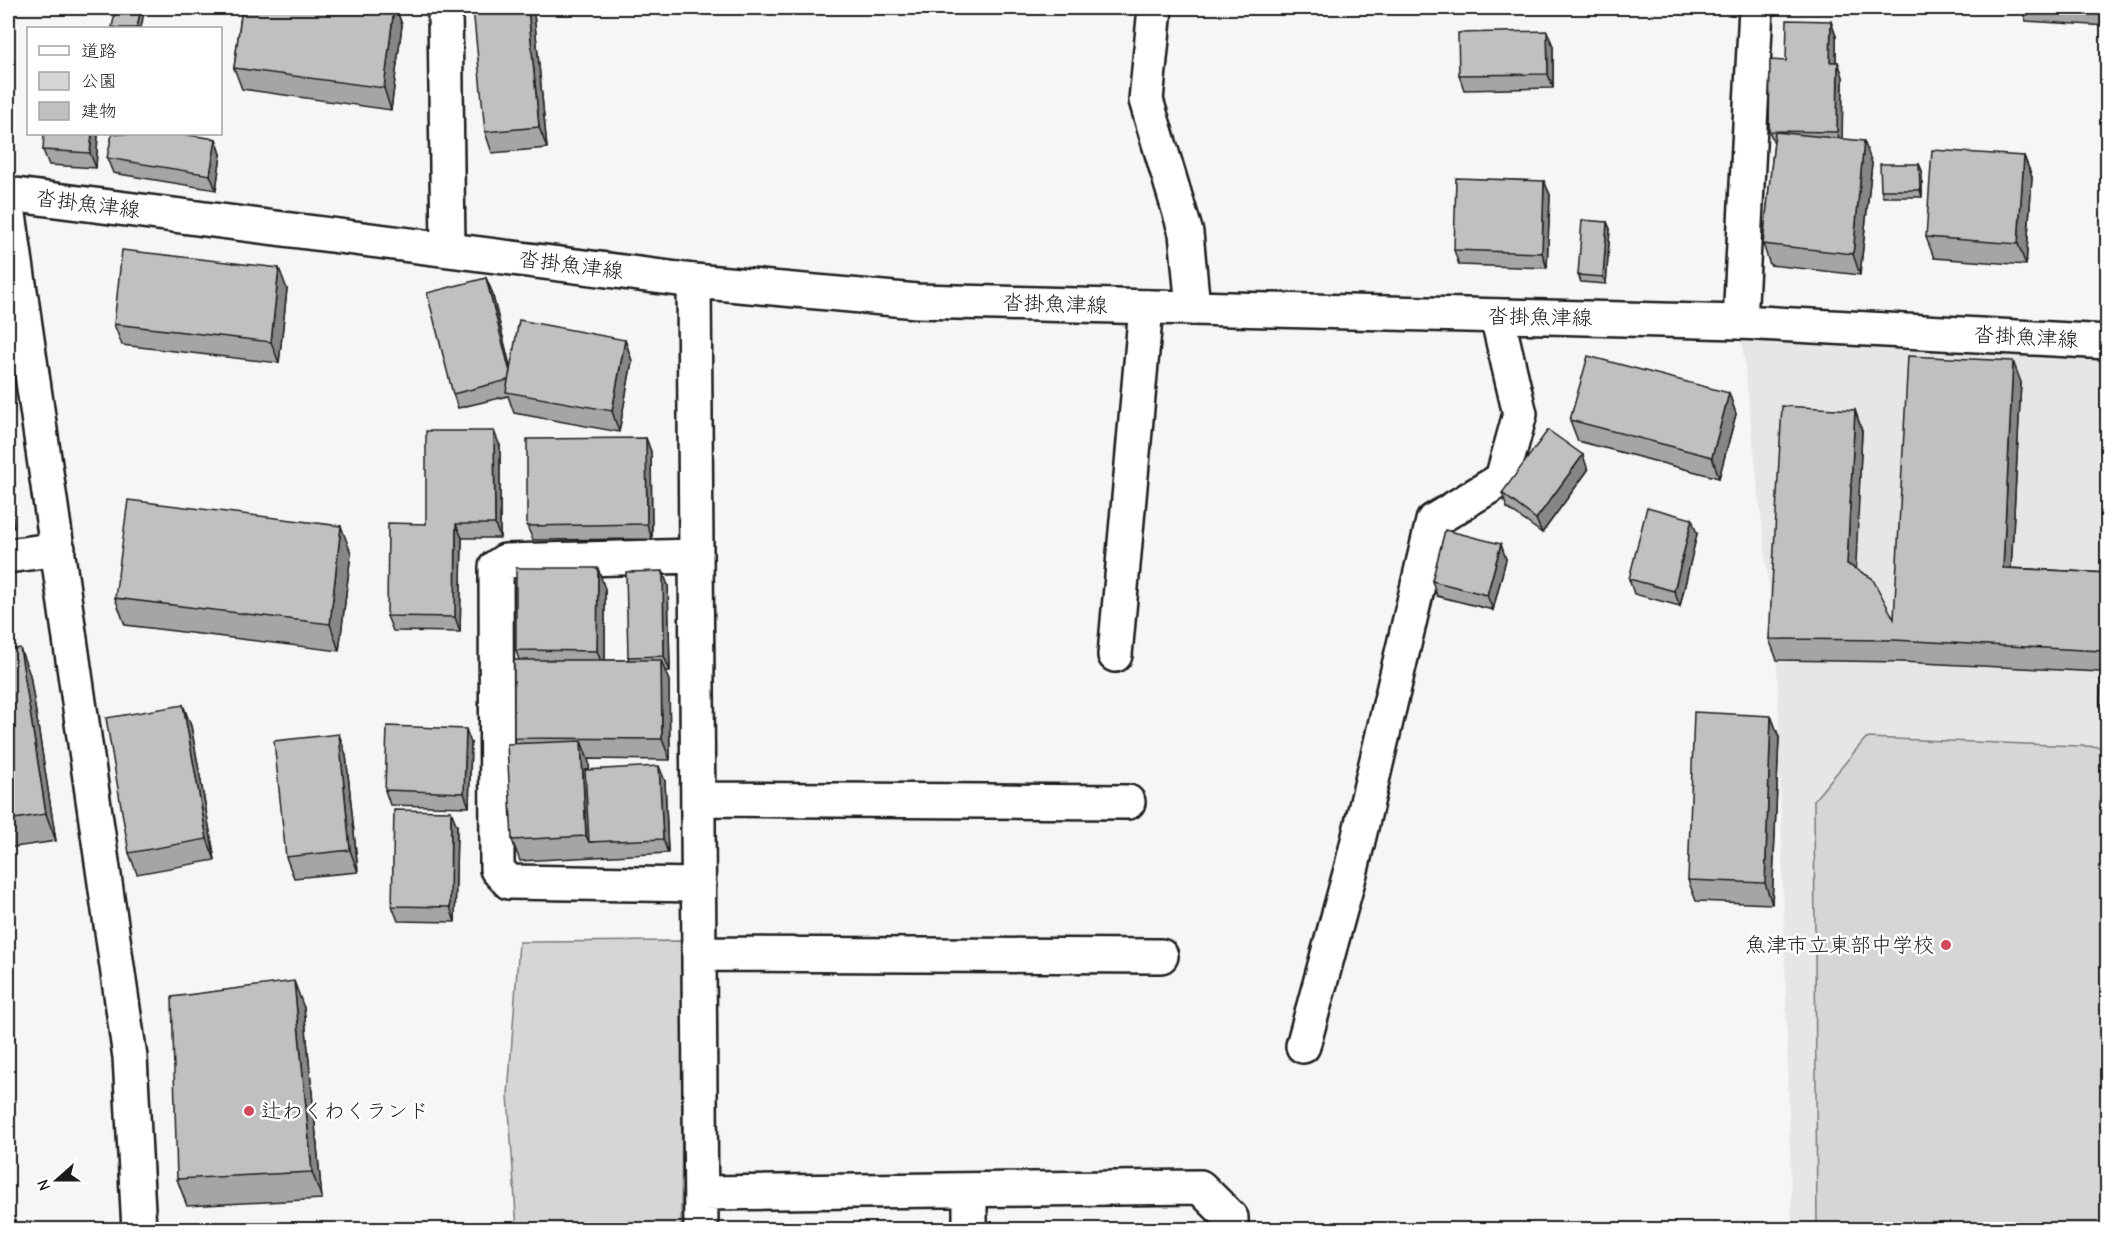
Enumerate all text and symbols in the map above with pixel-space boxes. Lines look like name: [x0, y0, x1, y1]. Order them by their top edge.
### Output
legend: [27, 27, 222, 135]
text: 道路: [81, 41, 117, 62]
text: 公園: [81, 71, 117, 92]
text: 建物: [81, 101, 117, 122]
street label: 沓掛魚津線: [34, 186, 142, 222]
street label: 沓掛魚津線: [517, 247, 625, 283]
street label: 沓掛魚津線: [1002, 290, 1108, 318]
street label: 沓掛魚津線: [1487, 304, 1593, 330]
street label: 沓掛魚津線: [1973, 322, 2079, 352]
place label: 魚津市立東部中学校: [1745, 933, 1934, 957]
marker: 魚津市立東部中学校: [1939, 938, 1953, 952]
place label: 辻わくわくランド: [261, 1099, 429, 1123]
marker: 辻わくわくランド: [242, 1104, 256, 1118]
north arrow: [27, 1150, 87, 1210]
text: N: [34, 1177, 54, 1193]

